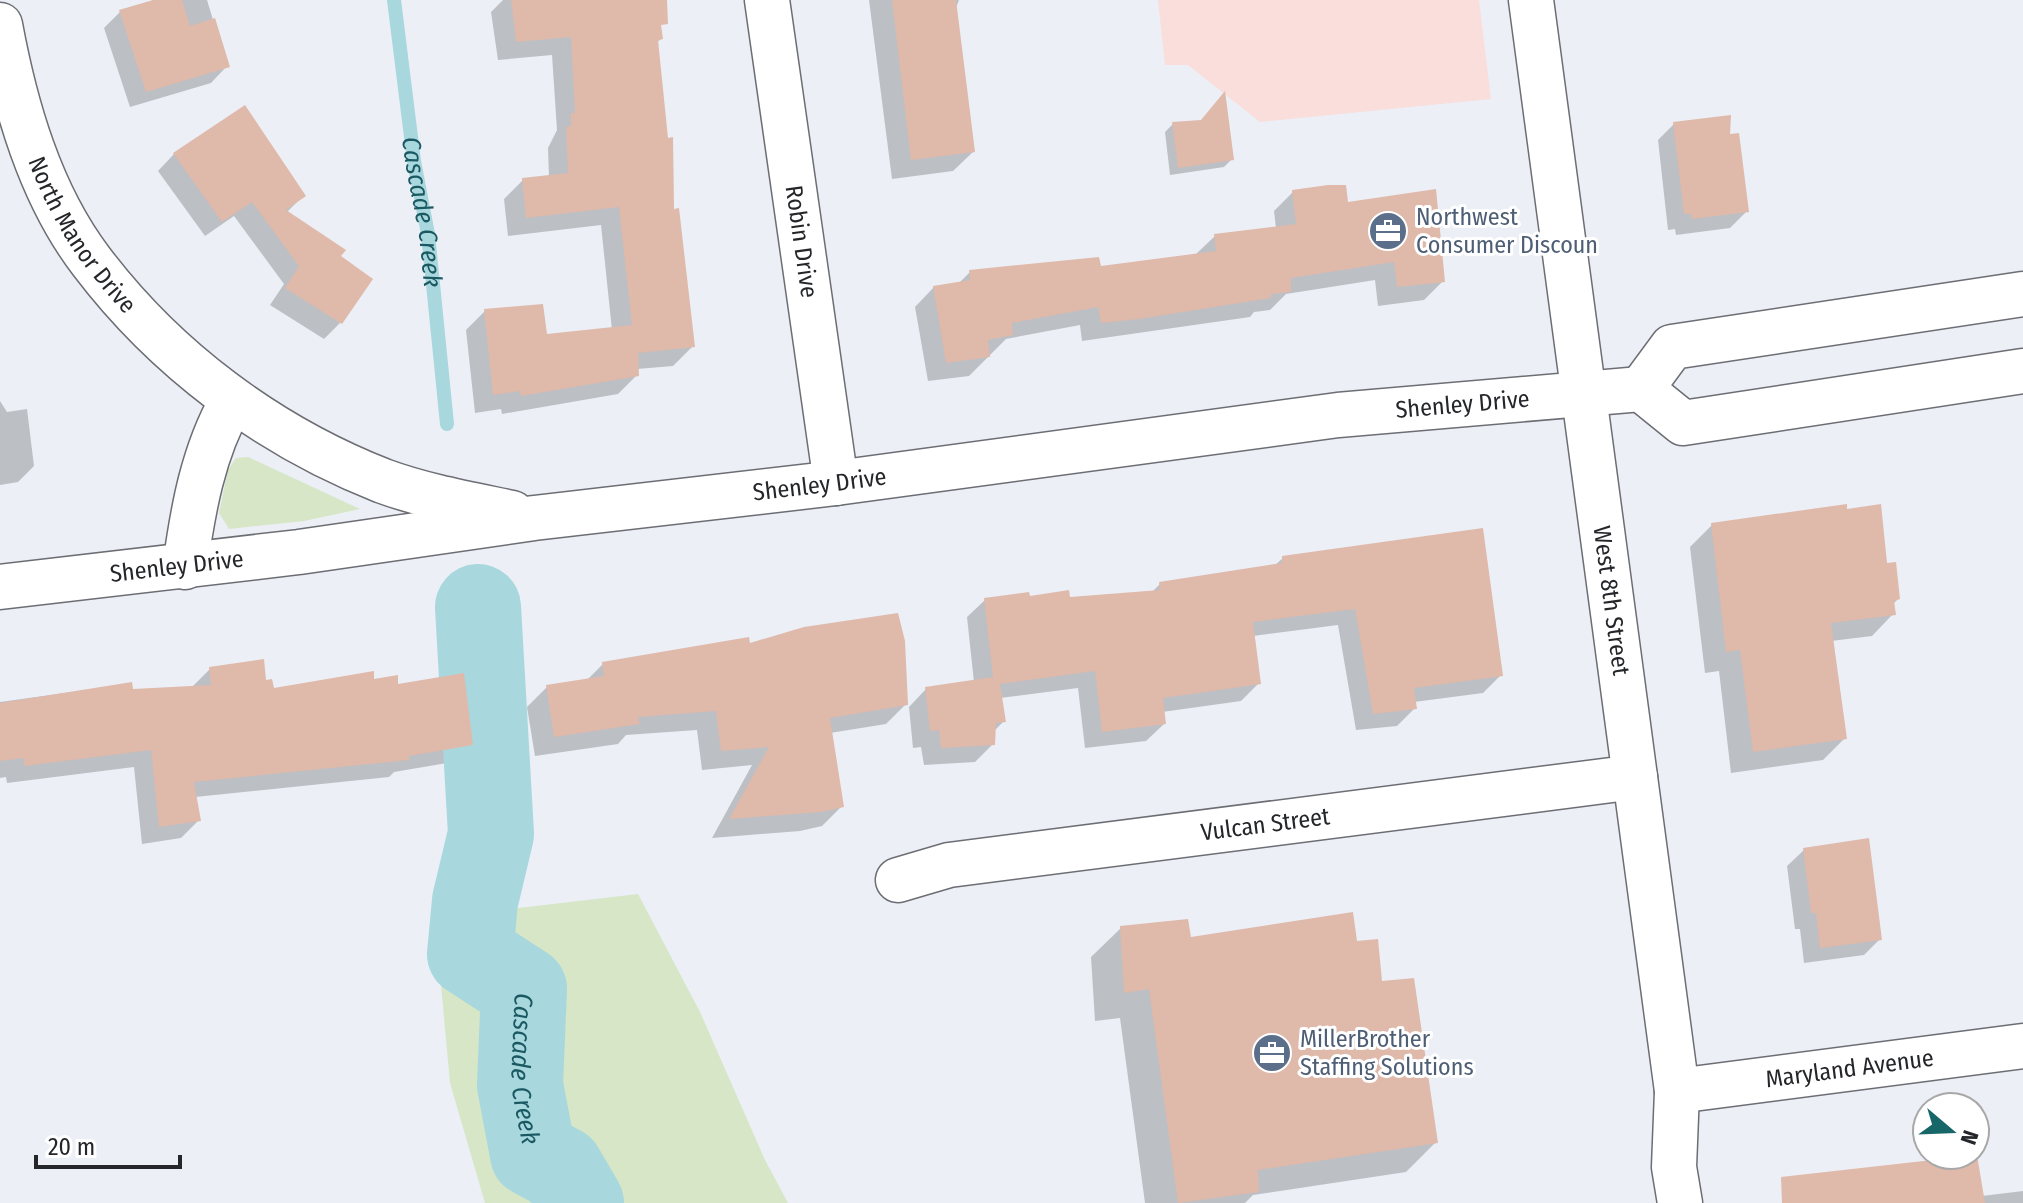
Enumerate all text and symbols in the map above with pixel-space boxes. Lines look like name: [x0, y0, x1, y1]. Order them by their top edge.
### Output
water label: Cascade Creek: [395, 135, 448, 289]
street label: North Manor Drive: [22, 153, 142, 319]
street label: Robin Drive: [780, 183, 823, 300]
place label: Northwest Consumer Discoun: [1416, 203, 1598, 259]
office icon: Northwest Consumer Discoun: [1367, 210, 1409, 252]
street label: Shenley Drive: [1394, 385, 1531, 424]
street label: Shenley Drive: [751, 462, 888, 507]
street label: West 8th Street: [1588, 524, 1635, 677]
street label: Shenley Drive: [108, 545, 245, 588]
street label: Vulcan Street: [1199, 802, 1331, 847]
water label: Cascade Creek: [504, 993, 546, 1147]
place label: MillerBrother Staffing Solutions: [1300, 1025, 1474, 1081]
office icon: MillerBrother Staffing Solutions: [1251, 1032, 1293, 1074]
street label: Maryland Avenue: [1764, 1044, 1935, 1093]
north arrow: [1911, 1091, 1991, 1171]
scale bar: [36, 1119, 180, 1169]
text: N: [1955, 1127, 1984, 1148]
text: 20 m: [48, 1133, 95, 1161]

